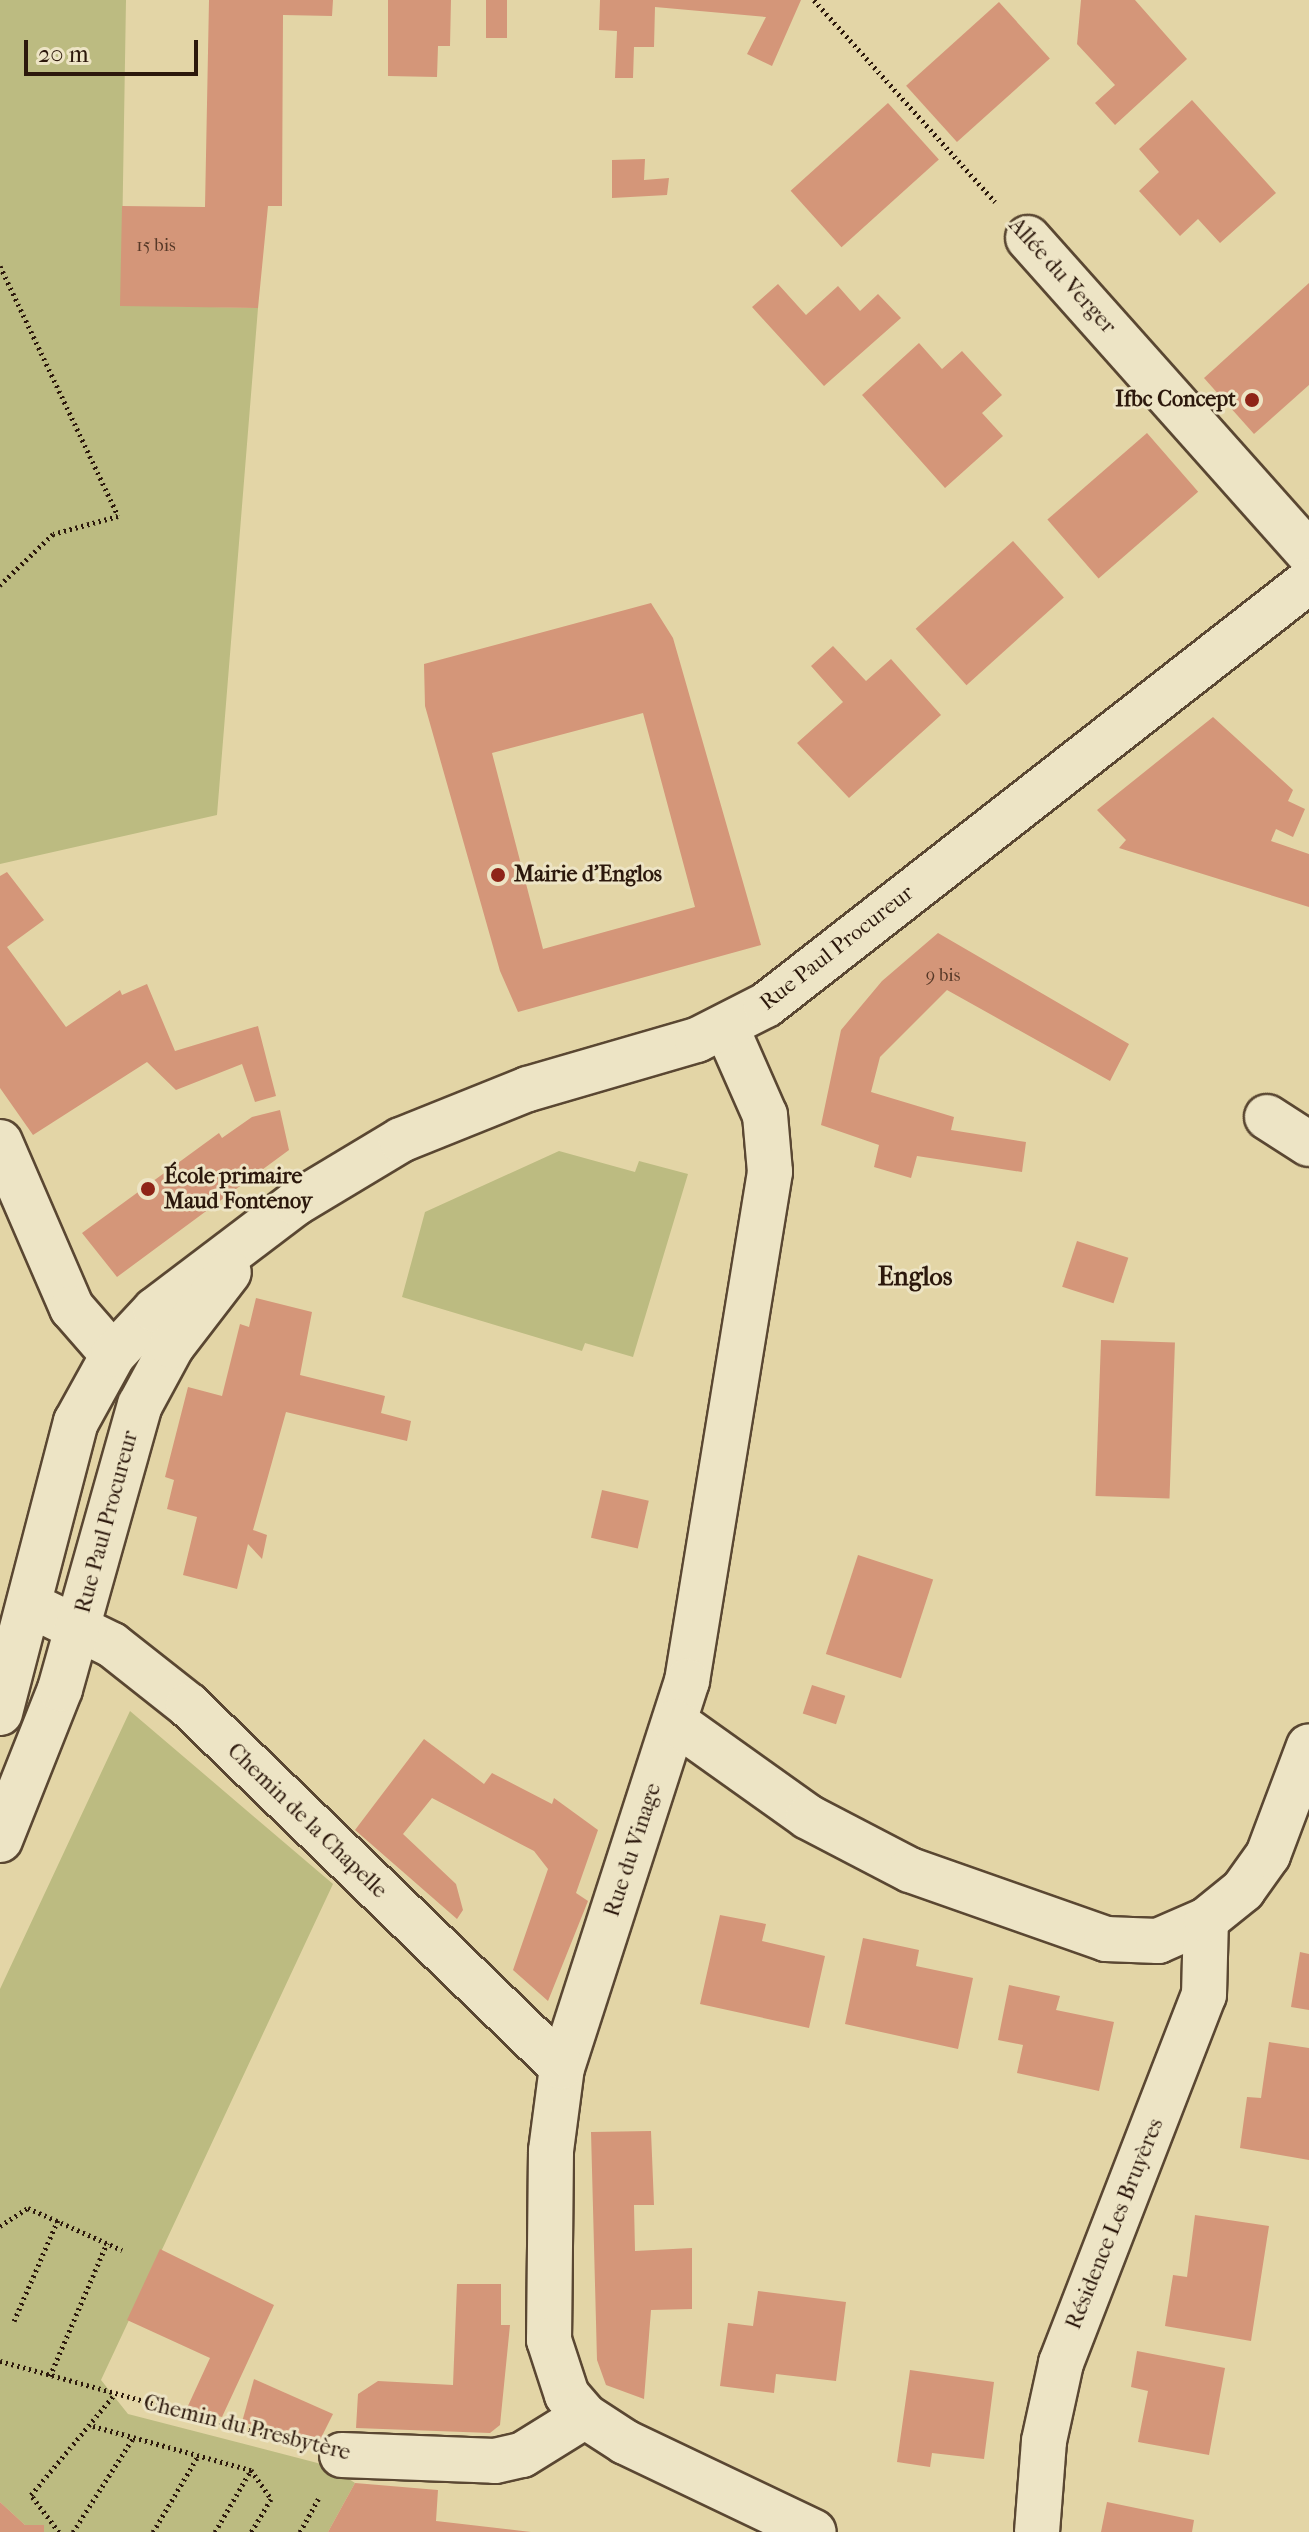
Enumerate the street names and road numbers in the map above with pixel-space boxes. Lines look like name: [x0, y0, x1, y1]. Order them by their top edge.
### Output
street label: Allée du Verger: [1003, 213, 1121, 339]
street label: Rue Paul Procureur: [755, 880, 919, 1016]
street label: Rue Paul Procureur: [70, 1428, 144, 1616]
street label: Chemin de la Chapelle: [222, 1738, 392, 1904]
street label: Rue du Vinage: [599, 1780, 667, 1920]
street label: Résidence Les Bruyères: [1061, 2115, 1169, 2333]
street label: Chemin du Presbytère: [141, 2390, 353, 2466]

